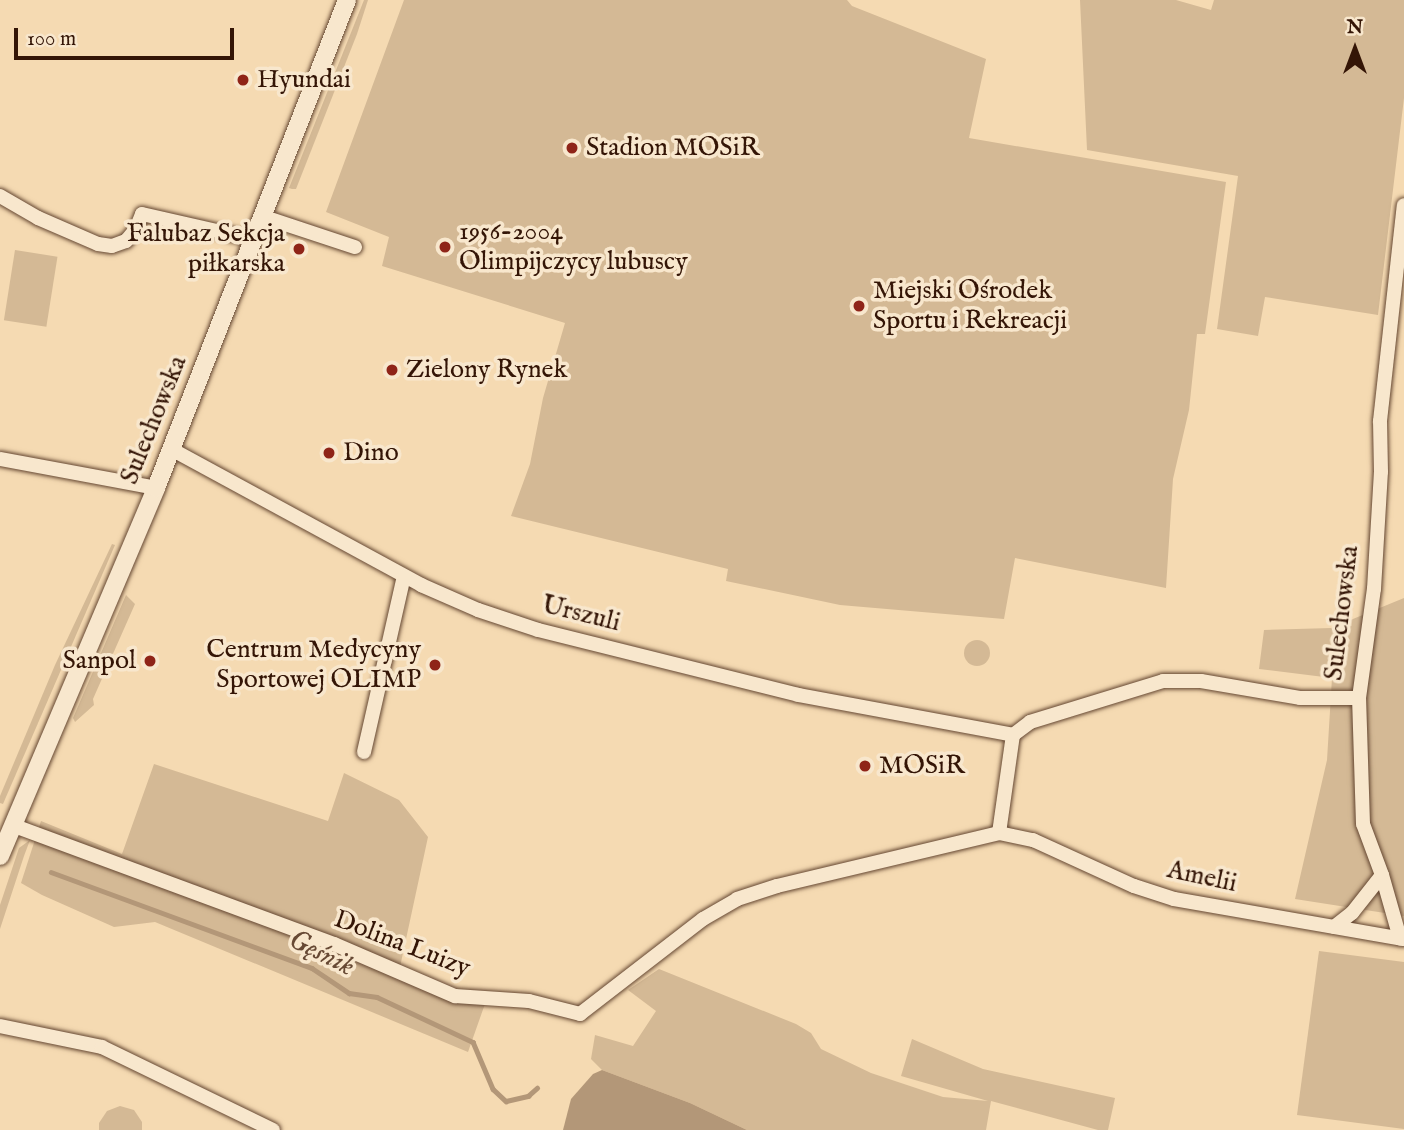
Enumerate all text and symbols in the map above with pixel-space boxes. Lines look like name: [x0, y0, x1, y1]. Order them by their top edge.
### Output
scale bar: [18, 14, 238, 58]
north arrow: [1320, 14, 1390, 84]
text: N: [1347, 16, 1363, 40]
text: 100 m: [27, 26, 76, 53]
place label: Hyundai: [257, 64, 351, 96]
marker: Hyundai: [235, 72, 251, 88]
place label: Stadion MOSiR: [586, 132, 759, 164]
marker: Stadion MOSiR: [564, 140, 580, 156]
place label: 1956-2004 Olimpijczycy lubuscy: [459, 216, 688, 278]
place label: Falubaz Sekcja piłkarska: [127, 218, 285, 280]
marker: 1956-2004 Olimpijczycy lubuscy: [437, 239, 453, 255]
marker: Falubaz Sekcja piłkarska: [291, 241, 307, 257]
place label: Miejski Ośrodek Sportu i Rekreacji: [873, 275, 1067, 336]
marker: Miejski Ośrodek Sportu i Rekreacji: [851, 298, 867, 314]
street label: Sulechowska: [114, 351, 194, 489]
place label: Zielony Rynek: [406, 354, 567, 386]
marker: Zielony Rynek: [384, 362, 400, 378]
place label: Dino: [343, 437, 399, 469]
marker: Dino: [321, 445, 337, 461]
street label: Sulechowska: [1318, 544, 1366, 682]
street label: Urszuli: [539, 589, 623, 639]
place label: Centrum Medycyny Sportowej OLIMP: [206, 634, 421, 696]
place label: Sanpol: [62, 645, 136, 677]
marker: Sanpol: [142, 653, 158, 669]
marker: Centrum Medycyny Sportowej OLIMP: [427, 657, 443, 673]
place label: MOSiR: [879, 750, 965, 782]
marker: MOSiR: [857, 758, 873, 774]
street label: Amelii: [1164, 854, 1240, 900]
street label: Dolina Luizy: [329, 904, 475, 984]
water label: Gęśnik: [283, 924, 359, 984]

